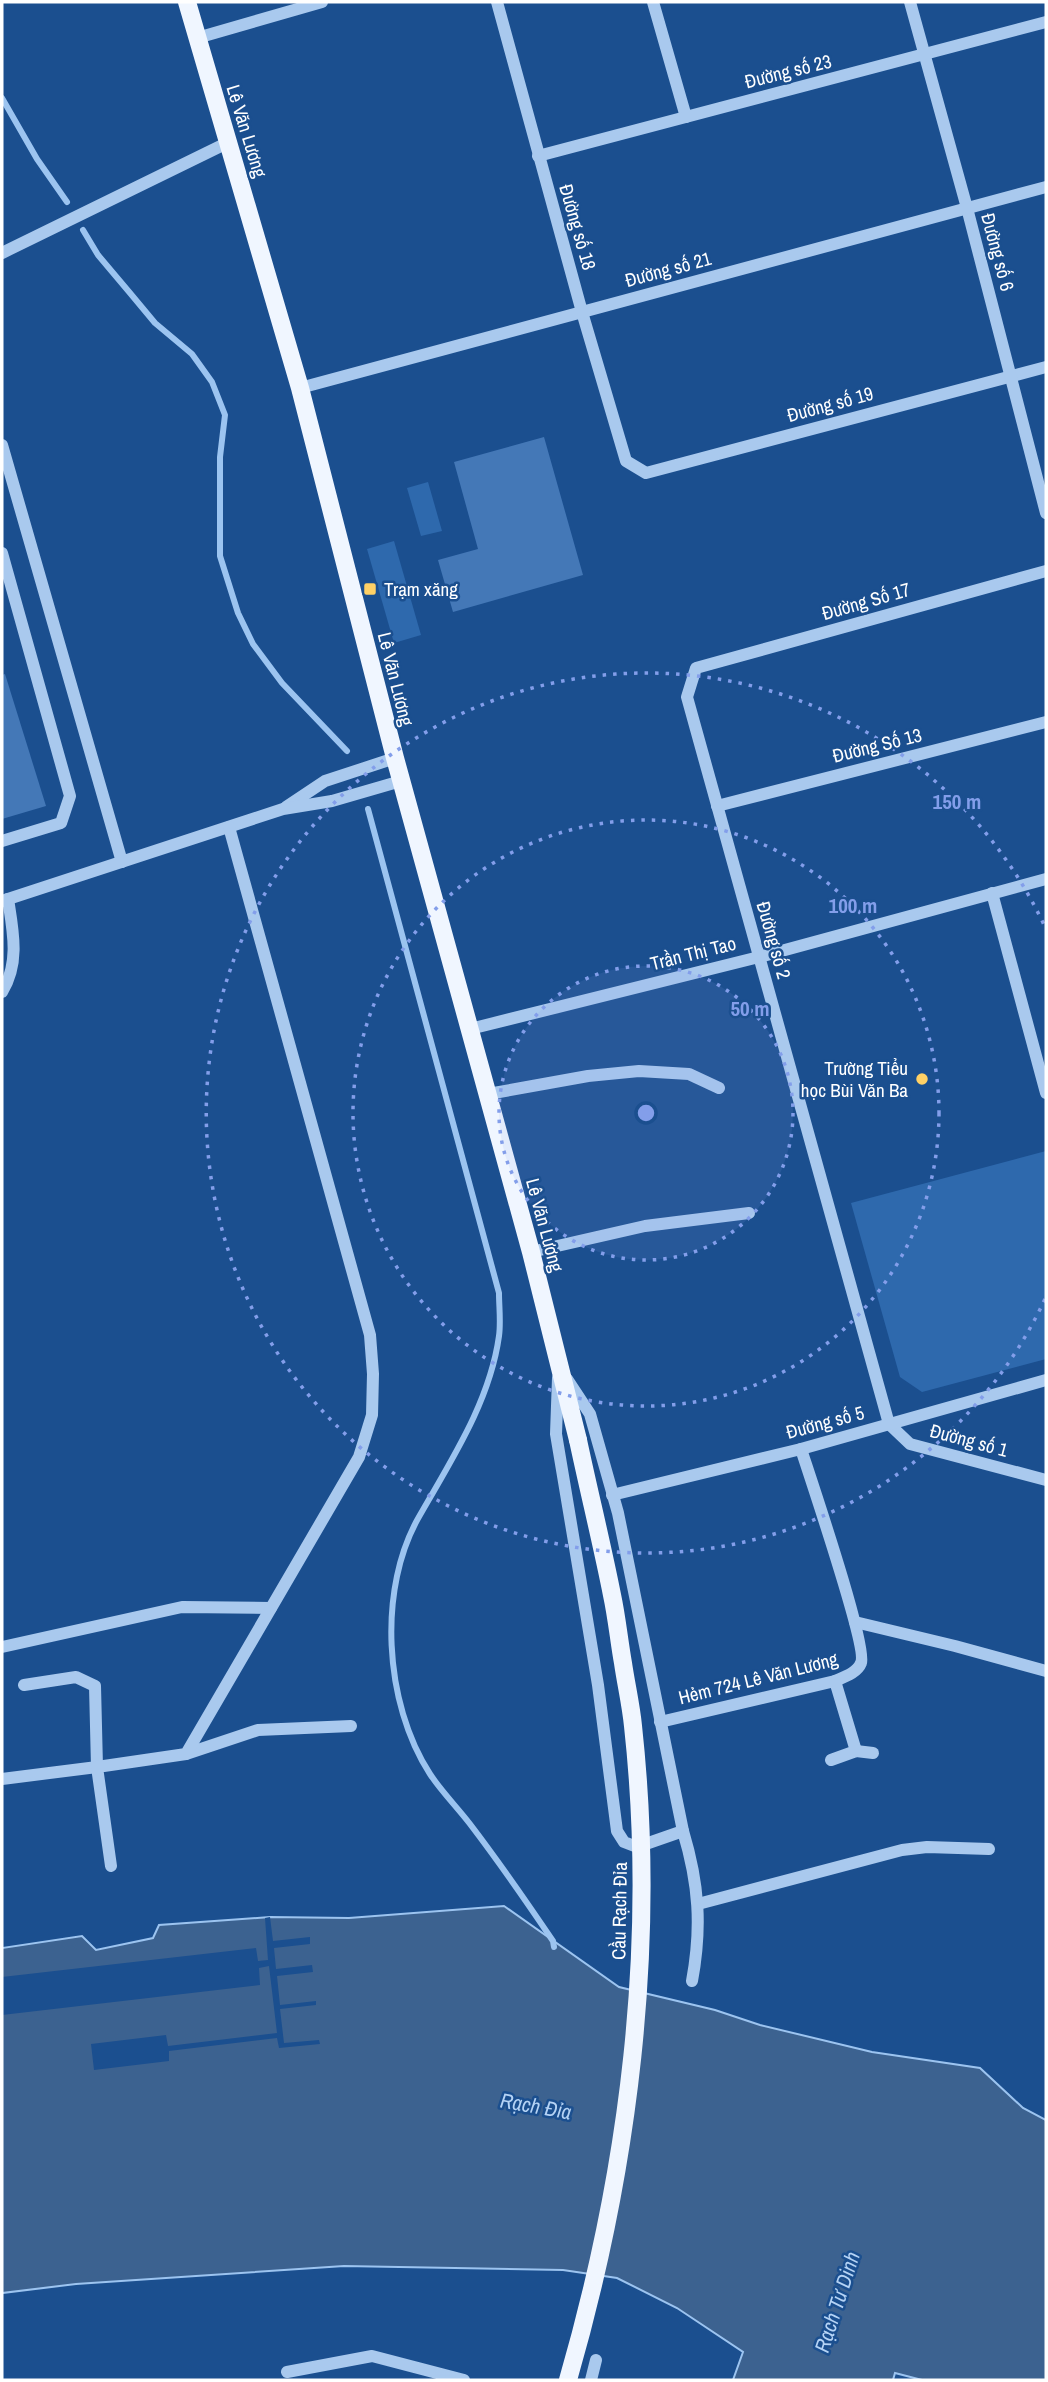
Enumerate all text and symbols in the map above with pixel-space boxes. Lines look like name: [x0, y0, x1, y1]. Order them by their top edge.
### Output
street label: Đường số 23: [742, 48, 834, 94]
street label: Lê Văn Lương: [221, 81, 274, 181]
street label: Đường số 18: [553, 181, 603, 273]
street label: Đường số 6: [975, 210, 1021, 294]
street label: Đường số 21: [622, 245, 714, 293]
street label: Đường số 19: [784, 380, 876, 428]
place label: Trạm xăng: [384, 576, 458, 602]
street label: Đường Số 17: [819, 576, 914, 626]
marker: Trạm xăng: [362, 581, 378, 597]
street label: Lê Văn Lương: [372, 629, 420, 729]
street label: Đường Số 13: [830, 721, 924, 769]
text: 150 m: [933, 787, 981, 816]
text: 100 m: [829, 891, 877, 920]
street label: Đường số 2: [751, 898, 797, 982]
street label: Trần Thị Tao: [647, 930, 739, 976]
text: 50 m: [730, 994, 770, 1023]
place label: Trường Tiểu học Bùi Văn Ba: [801, 1055, 908, 1103]
marker: Trường Tiểu học Bùi Văn Ba: [914, 1071, 930, 1087]
centre of rings: [634, 1101, 658, 1125]
street label: Lê Văn Lương: [520, 1175, 570, 1275]
street label: Đường số 5: [783, 1399, 867, 1445]
street label: Đường số 1: [927, 1417, 1011, 1463]
street label: Hẻm 724 Lê Văn Lương: [676, 1646, 841, 1710]
street label: Cầu Rạch Đỉa: [605, 1862, 633, 1960]
water label: Rạch Đỉa: [498, 2085, 574, 2127]
water label: Rạch Tư Dinh: [807, 2248, 867, 2356]

